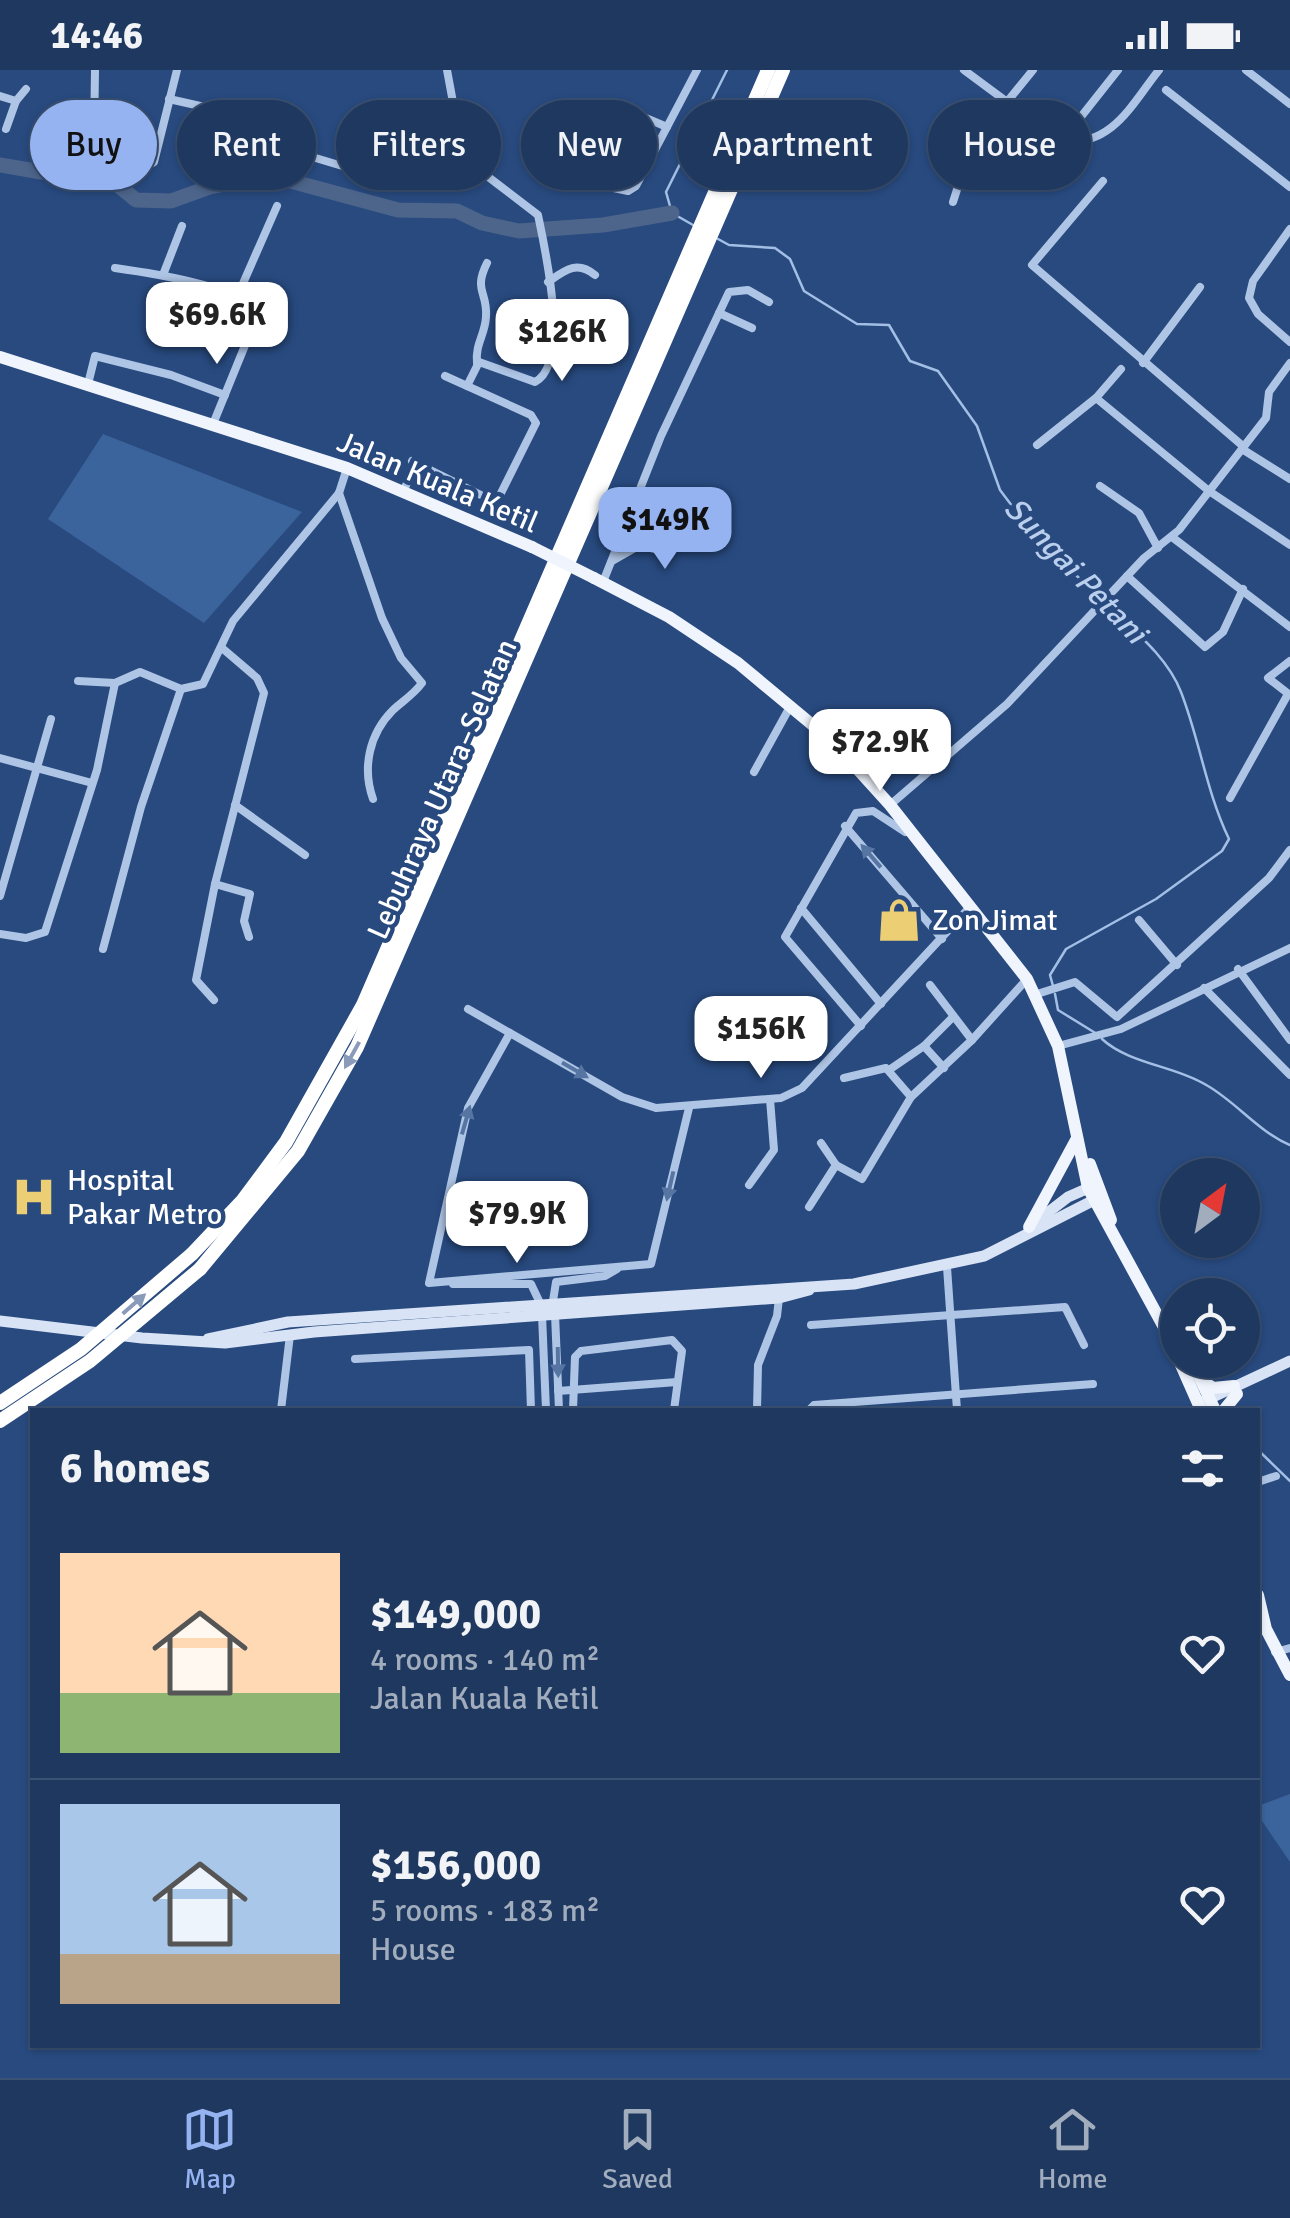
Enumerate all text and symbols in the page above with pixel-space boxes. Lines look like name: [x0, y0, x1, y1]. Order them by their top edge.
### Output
text: 14:46: [50, 12, 143, 59]
chip: Buy: [30, 100, 157, 190]
chip: Rent: [177, 100, 316, 190]
chip: Filters: [336, 100, 501, 190]
chip: New: [521, 100, 657, 190]
chip: Apartment: [677, 100, 908, 190]
chip: House: [928, 100, 1091, 190]
pin: $69.6K: [136, 282, 298, 367]
text: $69.6K: [168, 295, 266, 334]
pin: $126K: [492, 299, 632, 384]
text: $126K: [518, 312, 606, 351]
street label: Jalan Kuala Ketil: [332, 424, 544, 541]
pin: $149K: [595, 487, 735, 572]
water label: Sungai Petani: [996, 489, 1157, 654]
text: $149K: [621, 500, 709, 539]
street label: Lebuhraya Utara–Selatan: [359, 633, 525, 945]
pin: $72.9K: [799, 709, 961, 794]
text: $72.9K: [831, 722, 929, 761]
one-way arrow: [860, 844, 882, 869]
shop icon: Zon Jimat: [875, 896, 923, 944]
place label: Zon Jimat: [932, 902, 1058, 939]
pin: $156K: [691, 996, 831, 1081]
text: $156K: [717, 1009, 805, 1048]
one-way arrow: [344, 1041, 361, 1070]
one-way arrow: [561, 1061, 590, 1078]
one-way arrow: [459, 1104, 475, 1135]
north arrow: [1160, 1158, 1260, 1258]
map controls: [1160, 1158, 1260, 1378]
place label: Hospital Pakar Metro: [67, 1162, 222, 1233]
one-way arrow: [662, 1171, 677, 1202]
hospital icon: Hospital Pakar Metro: [10, 1173, 58, 1221]
pin: $79.9K: [436, 1181, 598, 1266]
text: $79.9K: [468, 1194, 566, 1233]
button: locate: [1160, 1278, 1260, 1378]
one-way arrow: [121, 1293, 146, 1315]
one-way arrow: [550, 1346, 566, 1378]
icon: filters: [1175, 1441, 1230, 1496]
text: 6 homes: [60, 1443, 210, 1494]
text: $149,000: [370, 1589, 541, 1640]
icon: home: [140, 1593, 260, 1713]
icon: heart: [1175, 1626, 1230, 1681]
text: 4 rooms · 140 m²: [370, 1640, 600, 1679]
text: Jalan Kuala Ketil: [370, 1679, 599, 1718]
text: $156,000: [370, 1840, 541, 1891]
icon: home: [140, 1844, 260, 1964]
icon: heart: [1175, 1877, 1230, 1932]
text: 5 rooms · 183 m²: [370, 1891, 600, 1930]
text: House: [370, 1930, 456, 1969]
tab: Map: [182, 2102, 237, 2196]
tab: Saved: [602, 2102, 673, 2196]
tab: Home: [1038, 2102, 1108, 2196]

